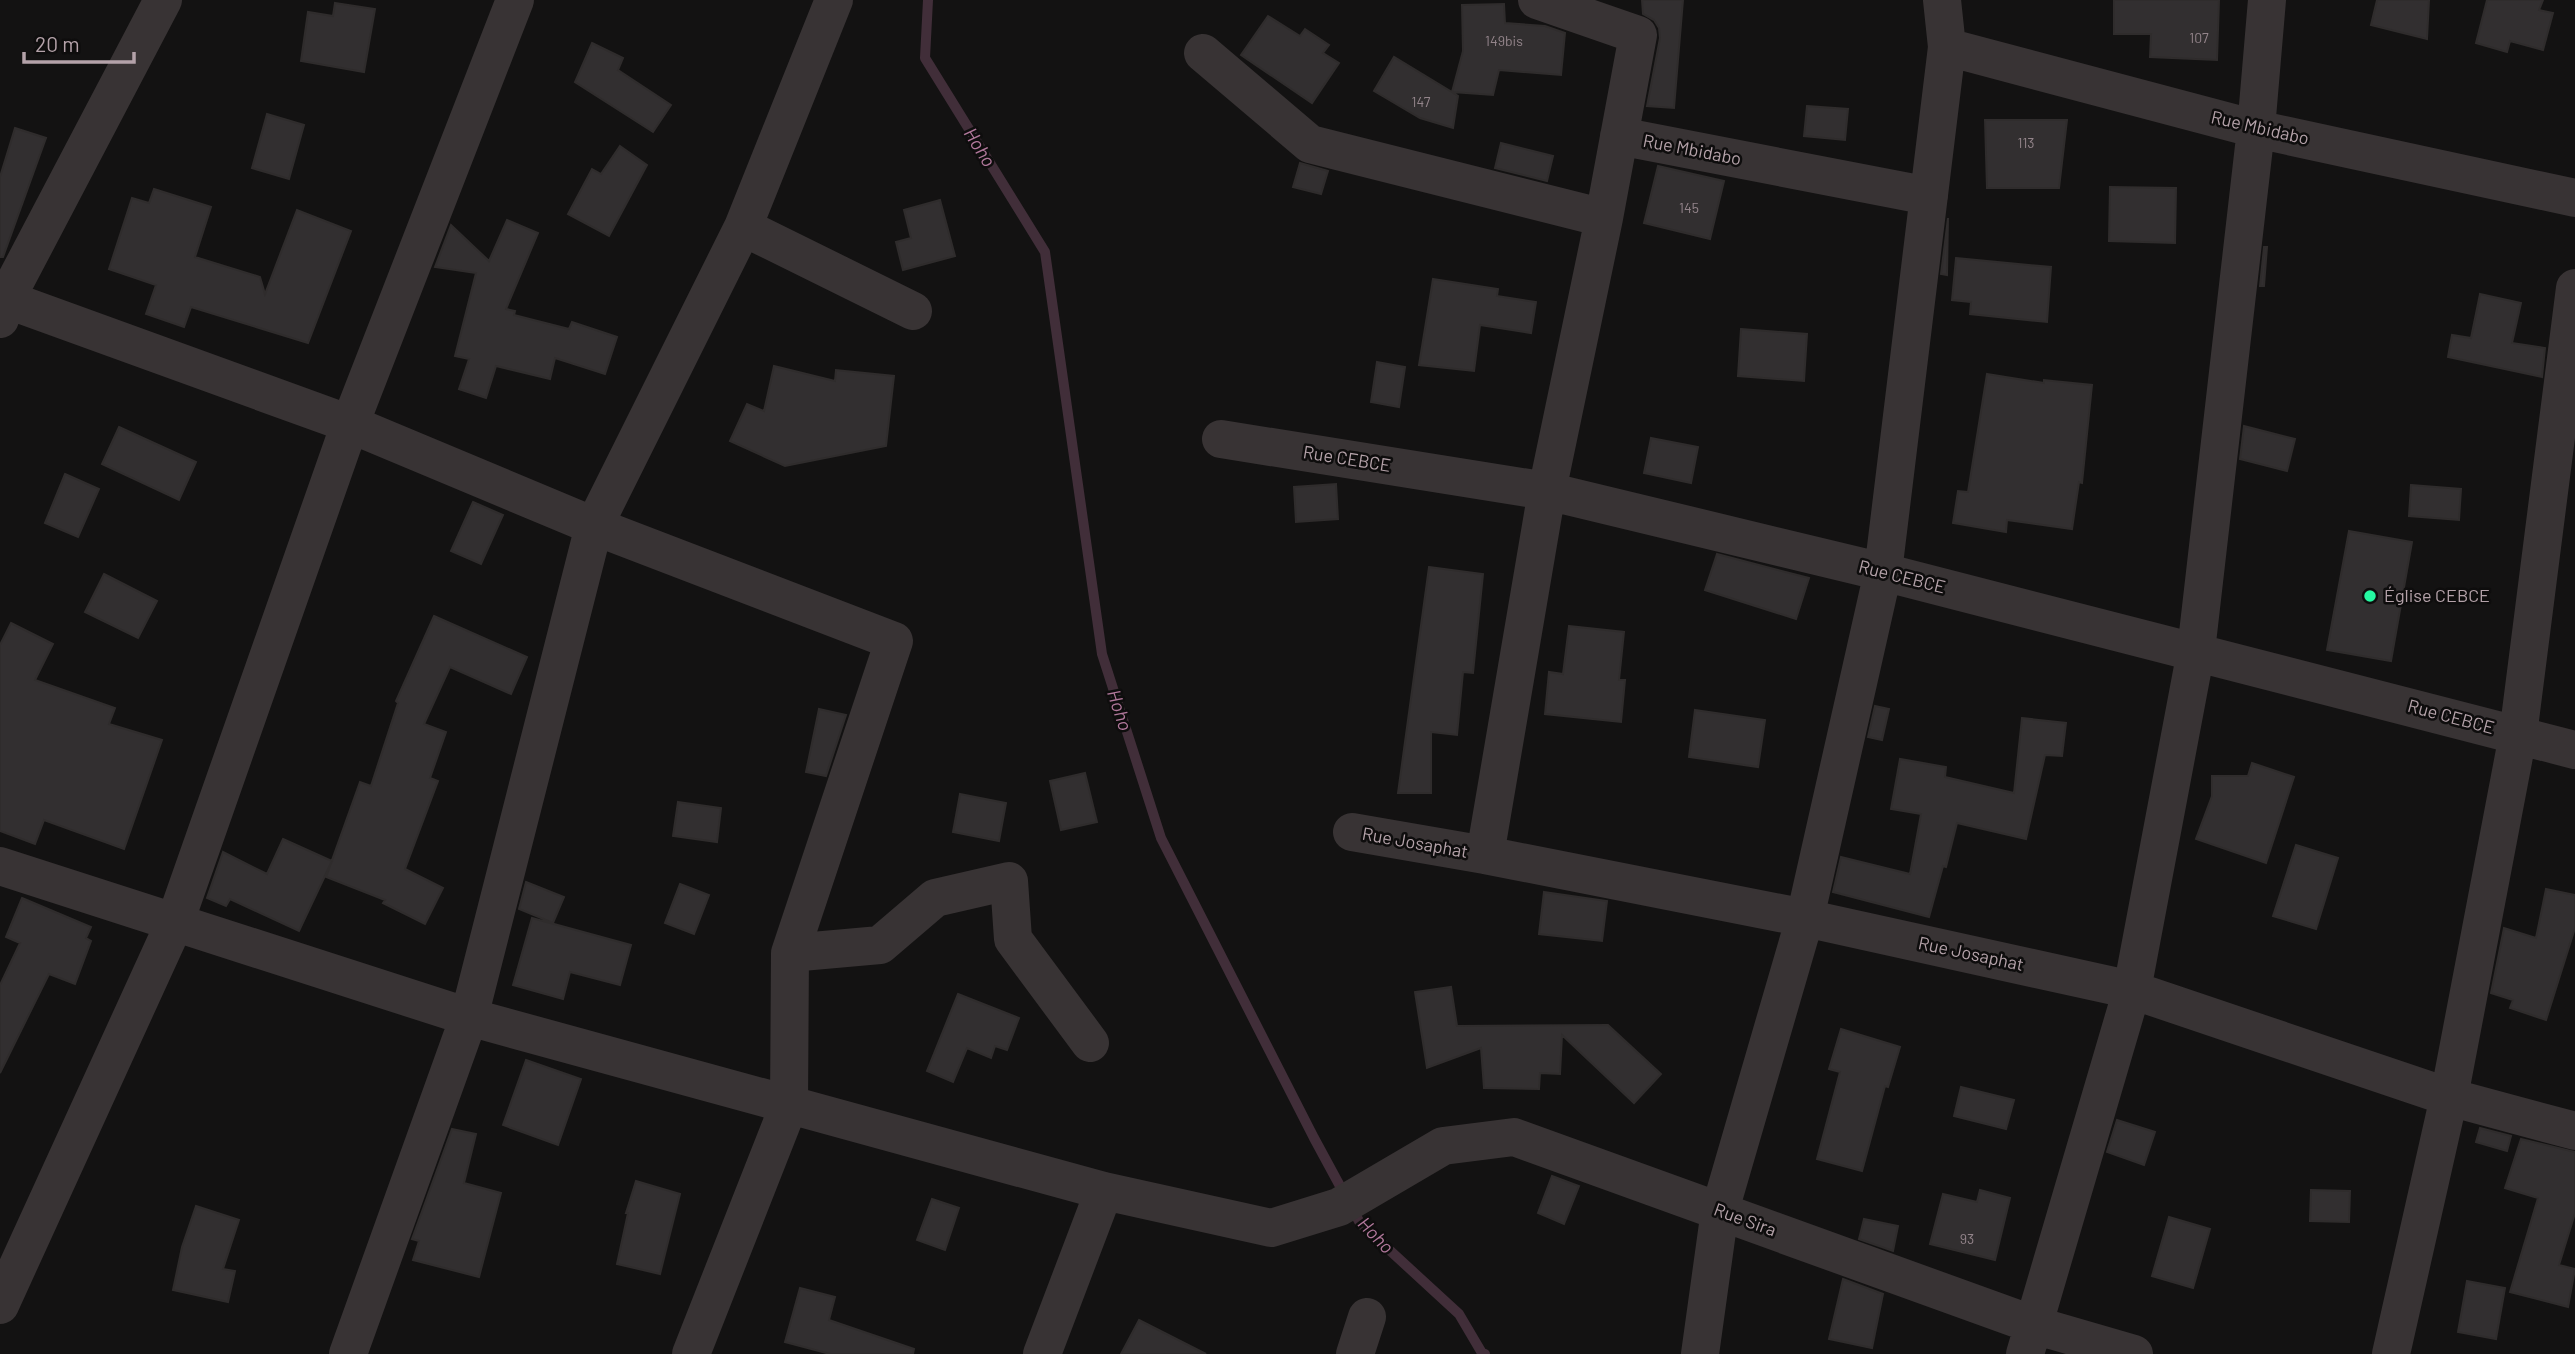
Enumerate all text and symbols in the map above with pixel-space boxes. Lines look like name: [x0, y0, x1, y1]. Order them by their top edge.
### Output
scale bar: [24, 21, 135, 65]
house number: 107: [2189, 29, 2209, 46]
text: 20 m: [35, 31, 80, 56]
house number: 149bis: [1485, 32, 1523, 49]
house number: 147: [1412, 93, 1431, 110]
street label: Rue Mbidabo: [2209, 105, 2311, 149]
water label: Hoho: [960, 123, 1001, 171]
street label: Rue Mbidabo: [1641, 129, 1743, 169]
house number: 113: [2017, 134, 2035, 151]
house number: 145: [1679, 199, 1699, 216]
street label: Rue CEBCE: [1302, 440, 1393, 476]
street label: Rue CEBCE: [1857, 555, 1948, 597]
place label: Église CEBCE: [2384, 584, 2490, 606]
marker: Église CEBCE: [2362, 588, 2378, 604]
water label: Hoho: [1103, 686, 1138, 733]
street label: Rue CEBCE: [2406, 694, 2497, 738]
street label: Rue Josaphat: [1360, 822, 1470, 862]
street label: Rue Josaphat: [1916, 931, 2026, 975]
street label: Rue Sira: [1711, 1198, 1779, 1240]
water label: Hoho: [1354, 1212, 1399, 1258]
house number: 93: [1960, 1230, 1974, 1247]

